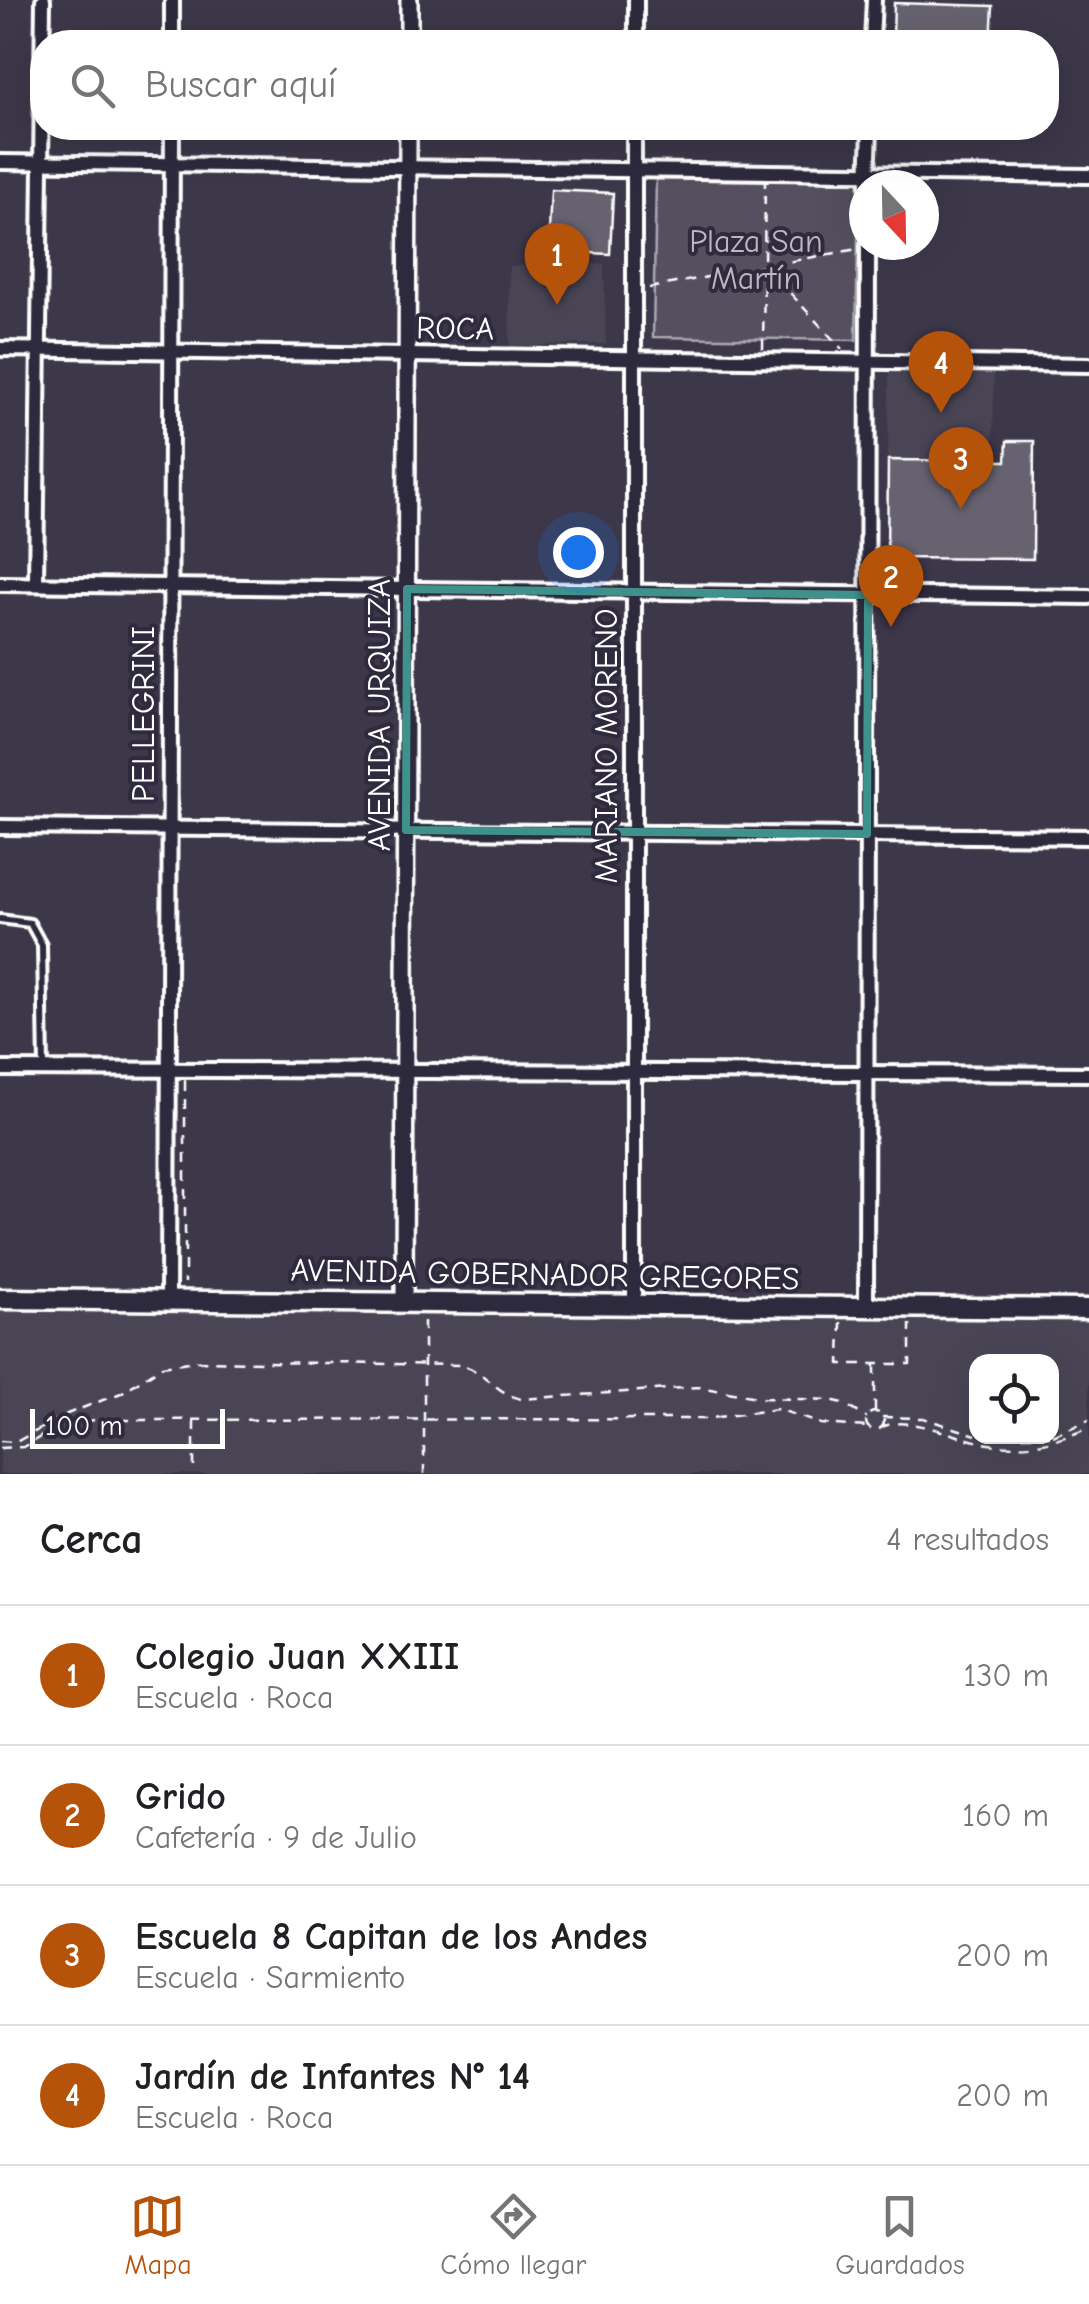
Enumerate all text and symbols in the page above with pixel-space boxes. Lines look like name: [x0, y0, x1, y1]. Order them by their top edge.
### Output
search box: [30, 30, 1059, 140]
icon: search: [65, 58, 120, 113]
text: Buscar aquí: [145, 63, 337, 107]
north arrow: [849, 170, 939, 260]
pin: 1: [524, 222, 590, 305]
park label: Plaza San Martín: [689, 223, 823, 297]
street label: ROCA: [416, 309, 494, 348]
pin: 4: [908, 330, 974, 413]
pin: 3: [928, 426, 994, 509]
your location: [553, 527, 604, 578]
pin: 2: [858, 544, 924, 627]
street label: AVENIDA URQUIZA: [361, 579, 398, 851]
street label: MARIANO MORENO: [588, 608, 625, 884]
street label: PELLEGRINI: [125, 626, 162, 802]
street label: AVENIDA GOBERNADOR GREGORES: [290, 1252, 800, 1297]
map controls: [969, 1354, 1059, 1444]
button: locate: [969, 1354, 1059, 1444]
scale bar: [30, 1404, 225, 1448]
text: 100 m: [45, 1410, 123, 1442]
text: Cerca: [40, 1515, 143, 1564]
text: 4 resultados: [886, 1521, 1049, 1558]
text: Colegio Juan XXIII: [135, 1635, 459, 1679]
text: 1: [66, 1657, 79, 1694]
text: 130 m: [963, 1657, 1049, 1694]
text: Escuela · Roca: [135, 1679, 333, 1716]
text: Grido: [135, 1775, 226, 1819]
text: 2: [65, 1797, 80, 1834]
text: 160 m: [962, 1797, 1049, 1834]
text: Cafetería · 9 de Julio: [135, 1819, 417, 1856]
text: Escuela 8 Capitan de los Andes: [135, 1915, 647, 1959]
text: 3: [65, 1937, 80, 1974]
text: 200 m: [956, 1937, 1049, 1974]
text: Escuela · Sarmiento: [135, 1959, 405, 1996]
text: Jardín de Infantes N° 14: [135, 2055, 530, 2099]
text: 4: [65, 2077, 80, 2114]
text: 200 m: [956, 2077, 1049, 2114]
text: Escuela · Roca: [135, 2099, 333, 2136]
tab: Mapa: [124, 2189, 192, 2281]
tab: Cómo llegar: [440, 2189, 586, 2281]
tab: Guardados: [835, 2189, 965, 2281]

